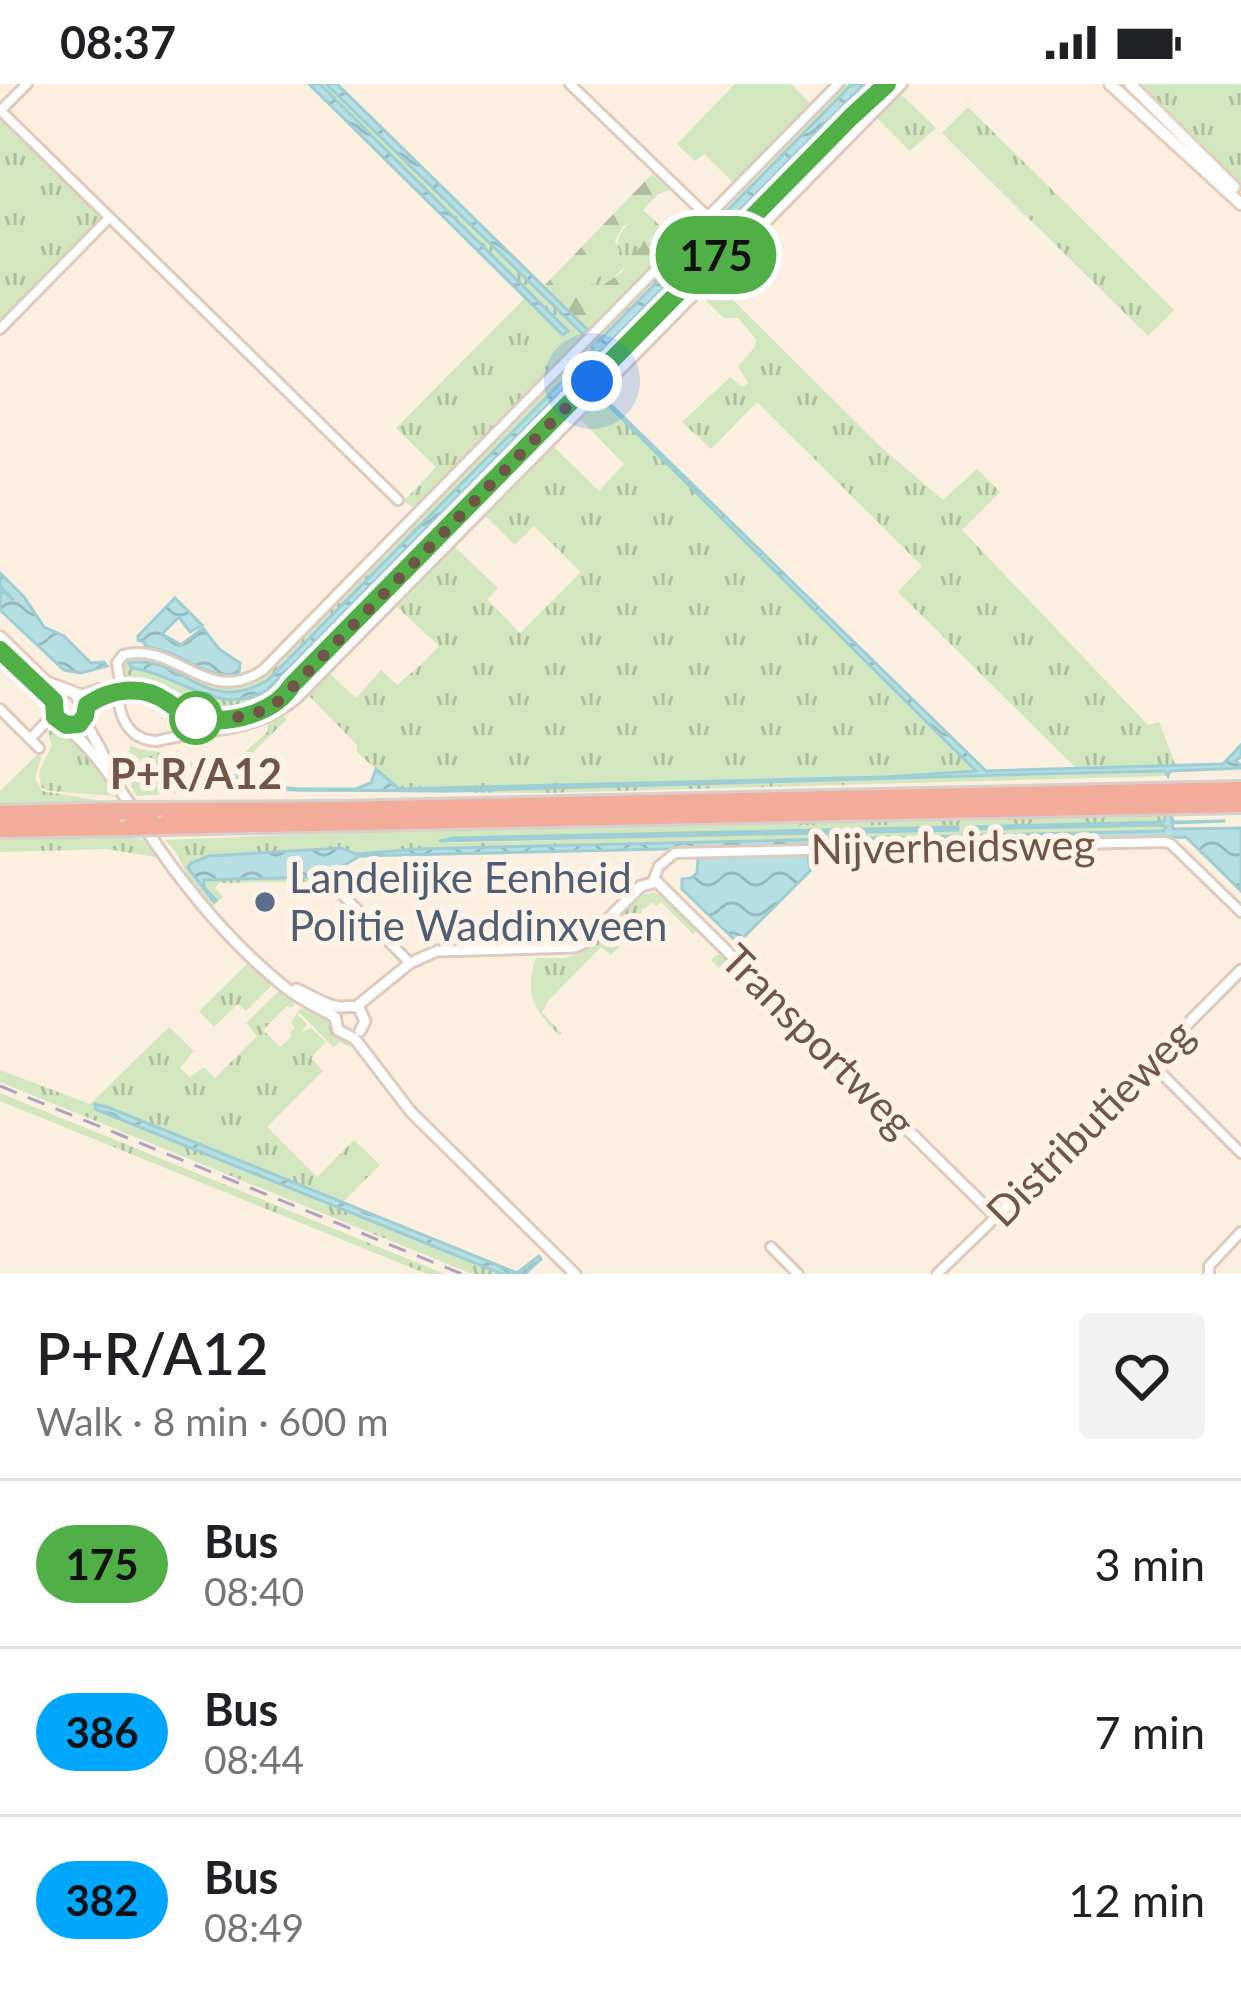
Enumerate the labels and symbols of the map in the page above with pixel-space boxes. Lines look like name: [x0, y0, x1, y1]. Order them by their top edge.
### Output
line badge: 175: [647, 216, 785, 294]
your location: [562, 351, 622, 411]
marker: P+R/A12: [171, 693, 221, 743]
place label: P+R/A12: [110, 748, 282, 798]
street label: Nijverheidsweg: [810, 819, 1096, 873]
place label: Landelijke Eenheid Politie Waddinxveen: [289, 852, 667, 950]
marker: Landelijke Eenheid Politie Waddinxveen: [252, 889, 278, 915]
street label: Transportweg: [712, 934, 925, 1147]
street label: Distributieweg: [976, 1009, 1203, 1236]

